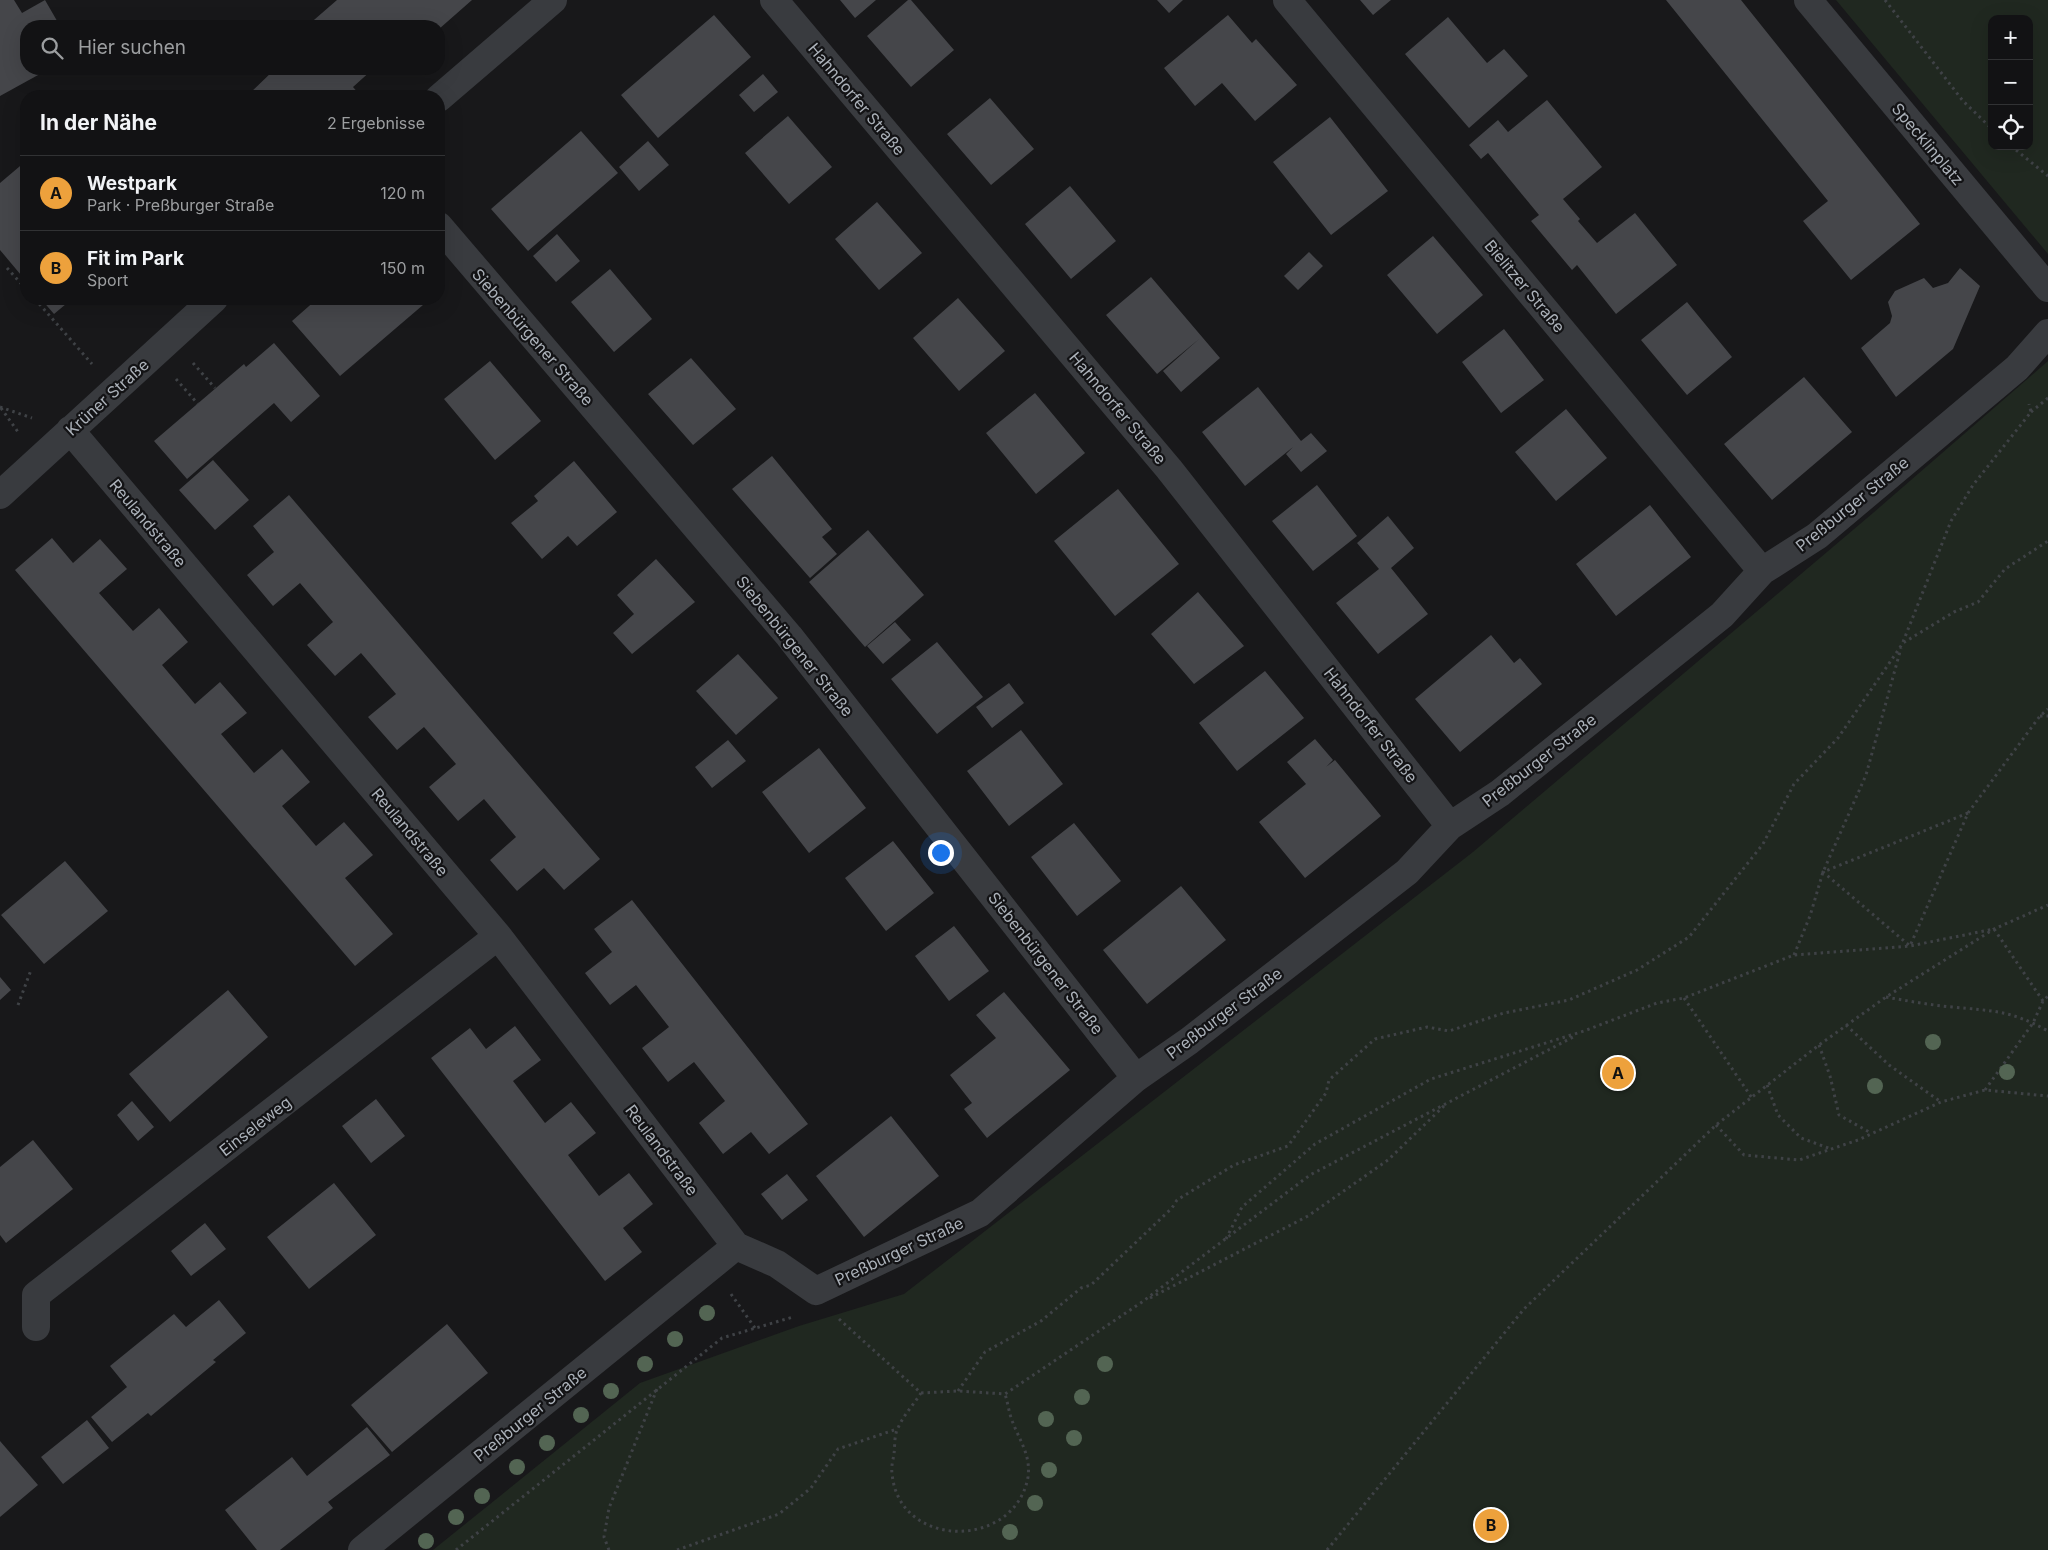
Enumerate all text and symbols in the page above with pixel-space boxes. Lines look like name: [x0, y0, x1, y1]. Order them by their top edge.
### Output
map controls: [1988, 15, 2033, 150]
button: +: [1988, 15, 2033, 60]
search box: [20, 20, 445, 75]
icon: search: [38, 34, 66, 62]
text: Hier suchen: [78, 36, 186, 59]
street label: Hahndorfer Straße: [804, 39, 910, 159]
button: −: [1988, 60, 2033, 105]
street label: Specklinplatz: [1888, 99, 1968, 189]
button: locate: [1988, 105, 2033, 150]
text: In der Nähe: [40, 110, 157, 135]
text: 2 Ergebnisse: [327, 113, 425, 133]
text: Westpark: [87, 172, 177, 195]
text: A: [50, 183, 62, 203]
text: 120 m: [380, 183, 425, 203]
text: Park · Preßburger Straße: [87, 195, 274, 215]
street label: Bielitzer Straße: [1480, 236, 1570, 336]
text: Fit im Park: [87, 247, 184, 270]
text: B: [51, 258, 61, 278]
text: 150 m: [380, 258, 425, 278]
street label: Siebenbürgener Straße: [468, 264, 598, 410]
text: Sport: [87, 270, 128, 290]
street label: Hahndorfer Straße: [1065, 348, 1171, 468]
street label: Krüner Straße: [61, 354, 153, 440]
street label: Preßburger Straße: [1791, 452, 1913, 556]
street label: Reulandstraße: [105, 475, 191, 571]
street label: Siebenbürgener Straße: [732, 572, 858, 720]
street label: Hahndorfer Straße: [1320, 664, 1422, 786]
street label: Preßburger Straße: [1478, 709, 1600, 811]
street label: Reulandstraße: [367, 784, 453, 880]
your location: [928, 840, 954, 866]
street label: Siebenbürgener Straße: [984, 888, 1108, 1038]
street label: Preßburger Straße: [1162, 963, 1286, 1063]
pin: A: [1602, 1054, 1634, 1092]
street label: Einseleweg: [215, 1092, 295, 1160]
street label: Reulandstraße: [621, 1101, 703, 1199]
street label: Preßburger Straße: [832, 1212, 966, 1290]
street label: Preßburger Straße: [469, 1362, 591, 1466]
pin: B: [1475, 1506, 1507, 1544]

